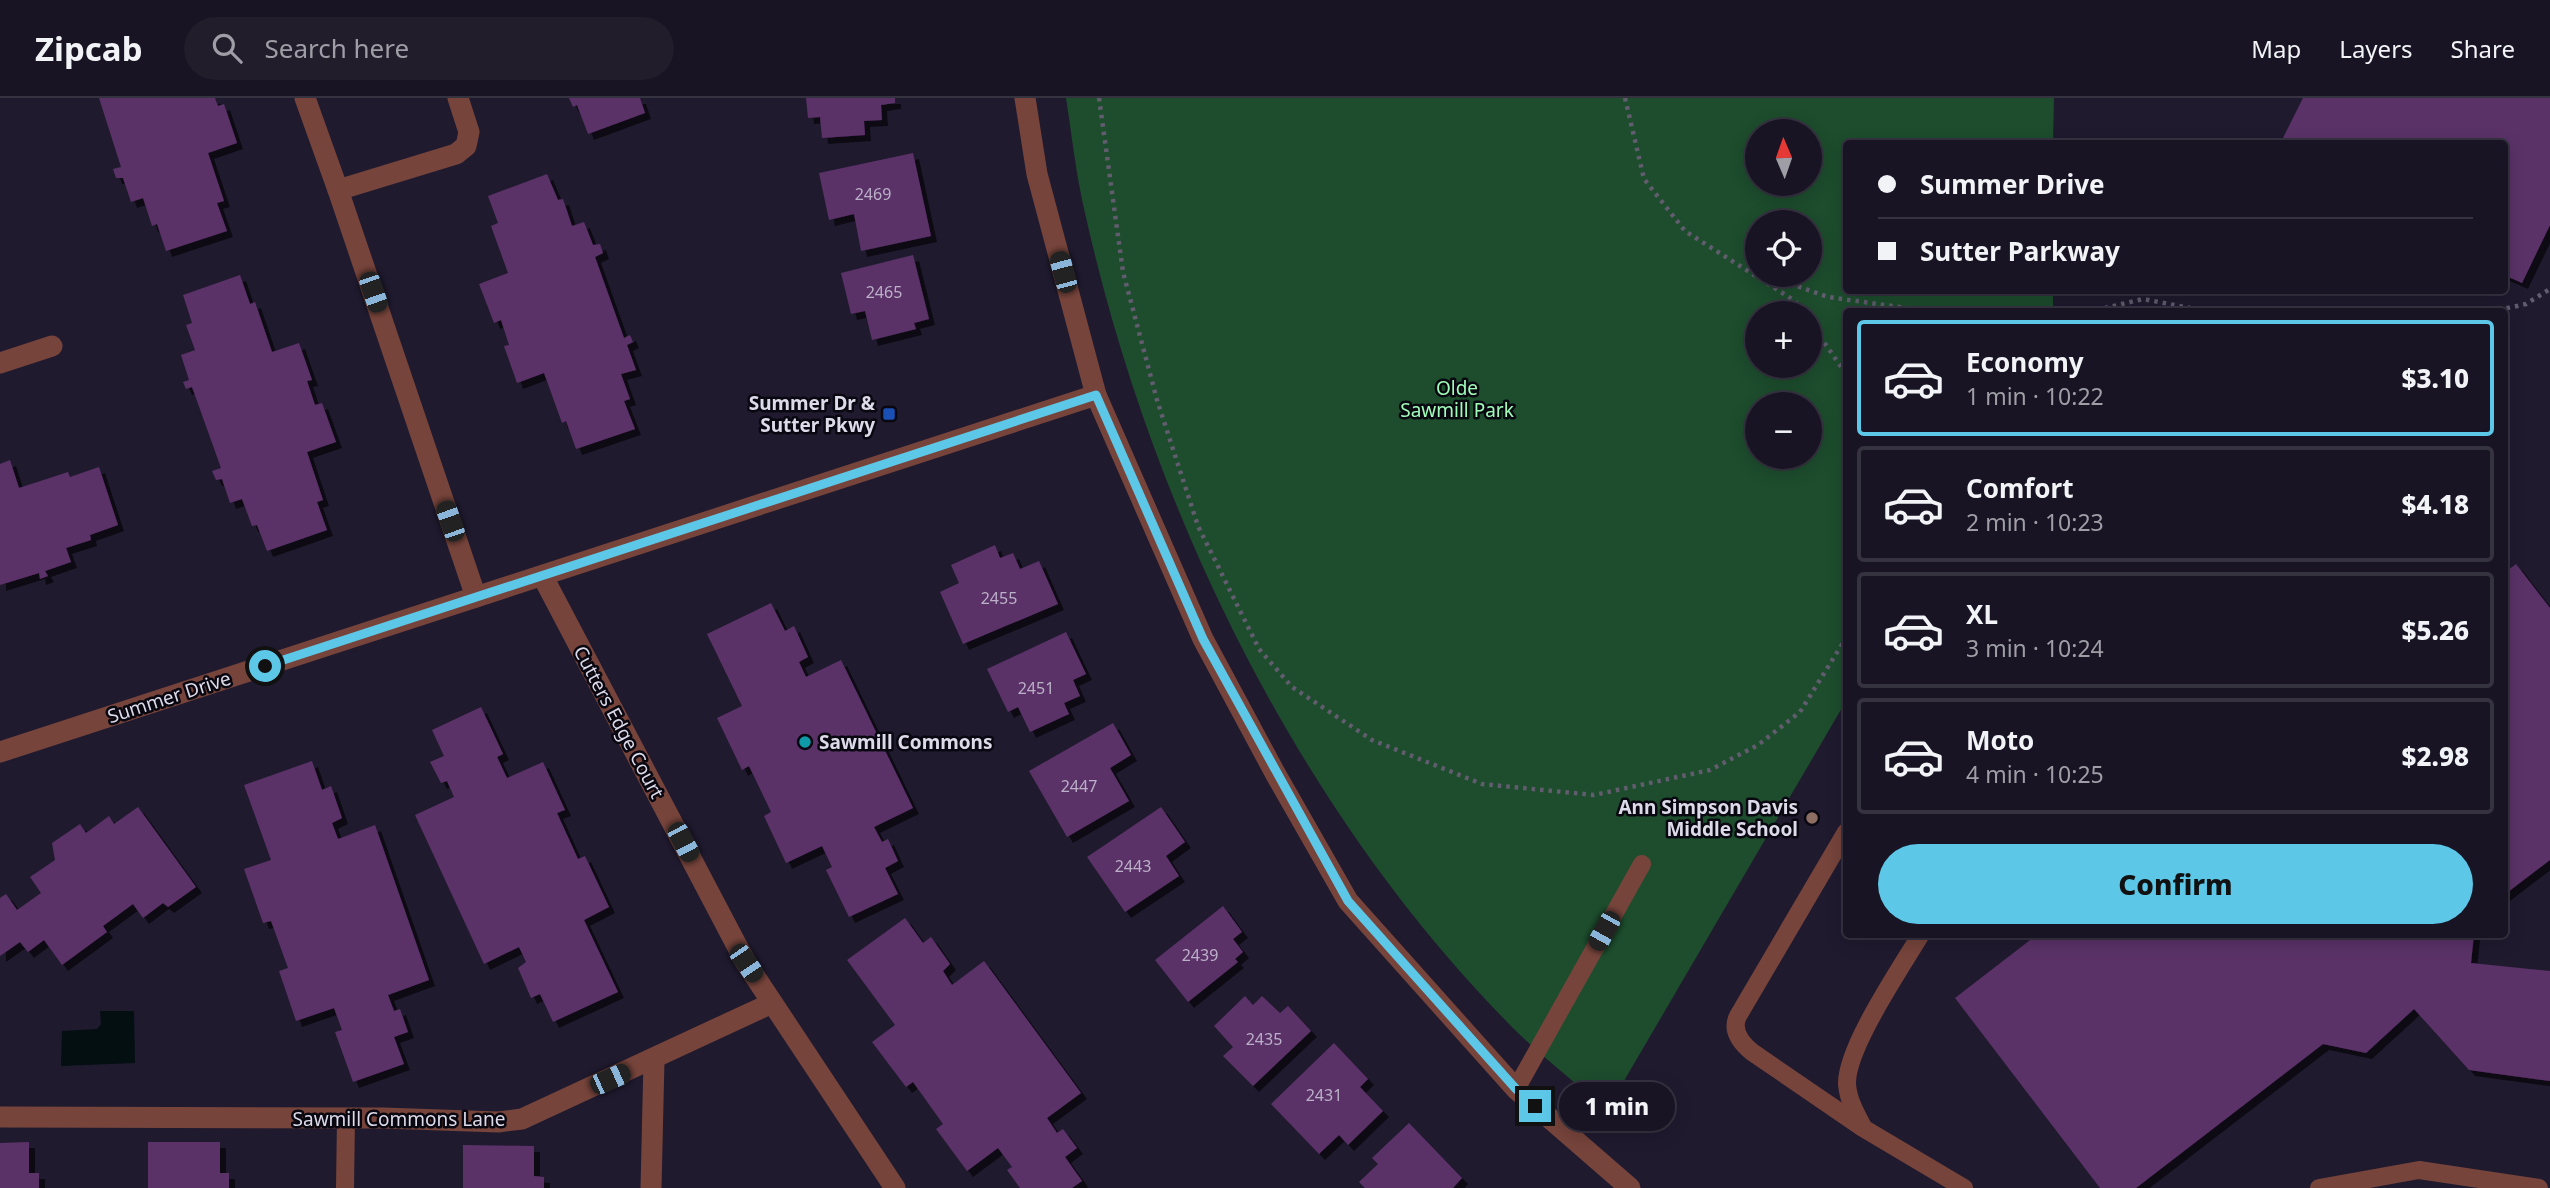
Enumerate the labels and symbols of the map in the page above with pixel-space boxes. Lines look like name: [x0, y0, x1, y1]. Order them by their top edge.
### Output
north arrow: [1745, 119, 1822, 196]
house number: 2469: [855, 183, 891, 205]
car: [1048, 249, 1079, 295]
car: [357, 269, 390, 315]
house number: 2465: [866, 281, 902, 303]
park label: Olde Sawmill Park: [1400, 375, 1514, 423]
place label: Summer Dr & Sutter Pkwy: [749, 390, 876, 438]
marker: Summer Dr & Sutter Pkwy: [881, 406, 897, 422]
car: [434, 498, 467, 544]
house number: 2455: [981, 587, 1017, 609]
street label: Cutters Edge Court: [568, 641, 670, 803]
route start: [249, 650, 281, 682]
street label: Summer Drive: [104, 665, 234, 729]
house number: 2451: [1018, 677, 1054, 699]
place label: Sawmill Commons: [819, 729, 992, 755]
marker: Sawmill Commons: [797, 734, 813, 750]
house number: 2447: [1061, 775, 1097, 797]
place label: Ann Simpson Davis Middle School: [1618, 794, 1798, 842]
marker: Ann Simpson Davis Middle School: [1804, 810, 1820, 826]
car: [664, 819, 703, 865]
house number: 2443: [1115, 855, 1151, 877]
car: [1585, 908, 1624, 954]
car: [726, 940, 767, 986]
house number: 2439: [1182, 944, 1218, 966]
house number: 2435: [1246, 1028, 1282, 1050]
car: [587, 1061, 634, 1097]
callout: 1 min: [1560, 1082, 1675, 1130]
house number: 2431: [1306, 1084, 1342, 1106]
route end: [1519, 1090, 1551, 1122]
street label: Sawmill Commons Lane: [293, 1106, 505, 1132]

